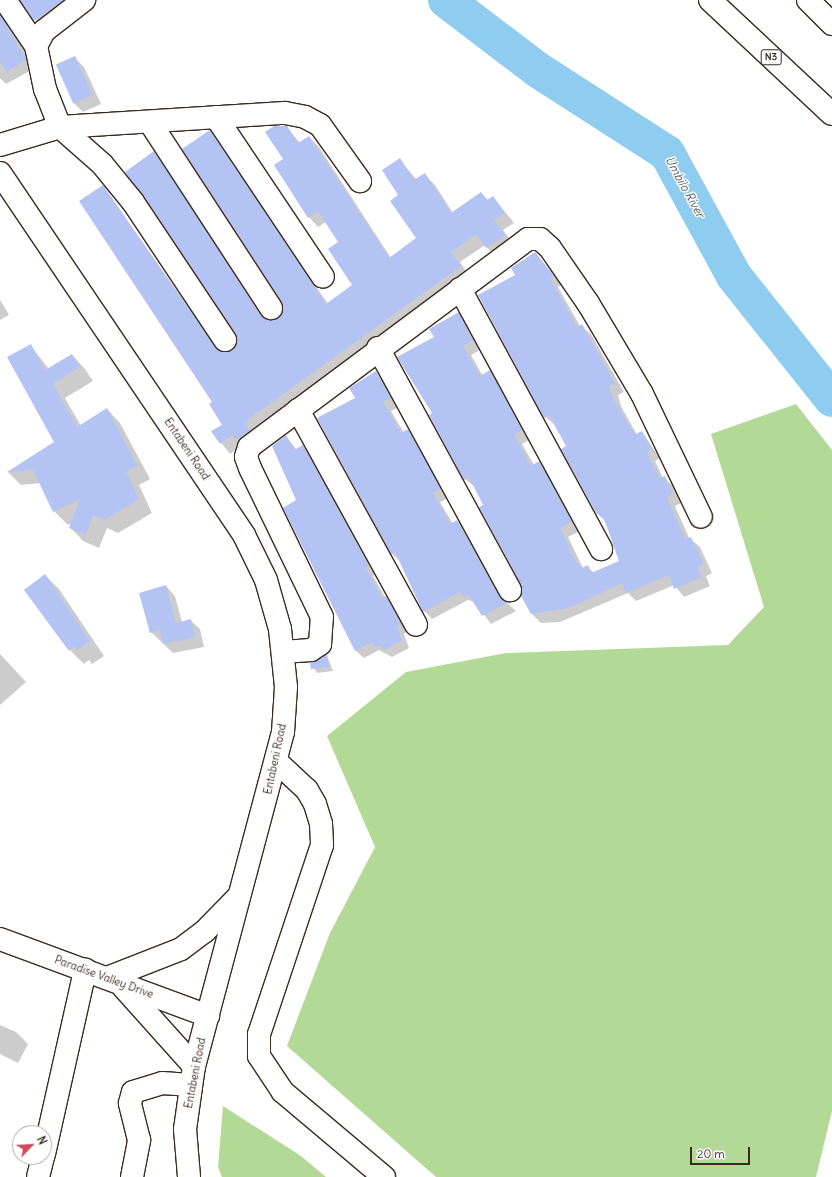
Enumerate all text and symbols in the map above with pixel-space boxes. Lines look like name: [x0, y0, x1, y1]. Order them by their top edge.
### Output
road number: N3: [760, 49, 782, 65]
water label: Umbilo River: [662, 154, 708, 220]
street label: Entabeni Road: [161, 416, 213, 482]
street label: Entabeni Road: [261, 722, 289, 796]
street label: Paradise Valley Drive: [53, 953, 155, 1001]
street label: Entabeni Road: [182, 1036, 208, 1110]
north arrow: [12, 1125, 52, 1165]
text: N: [34, 1134, 50, 1147]
scale bar: [692, 1139, 752, 1165]
text: 20 m: [697, 1146, 725, 1161]

